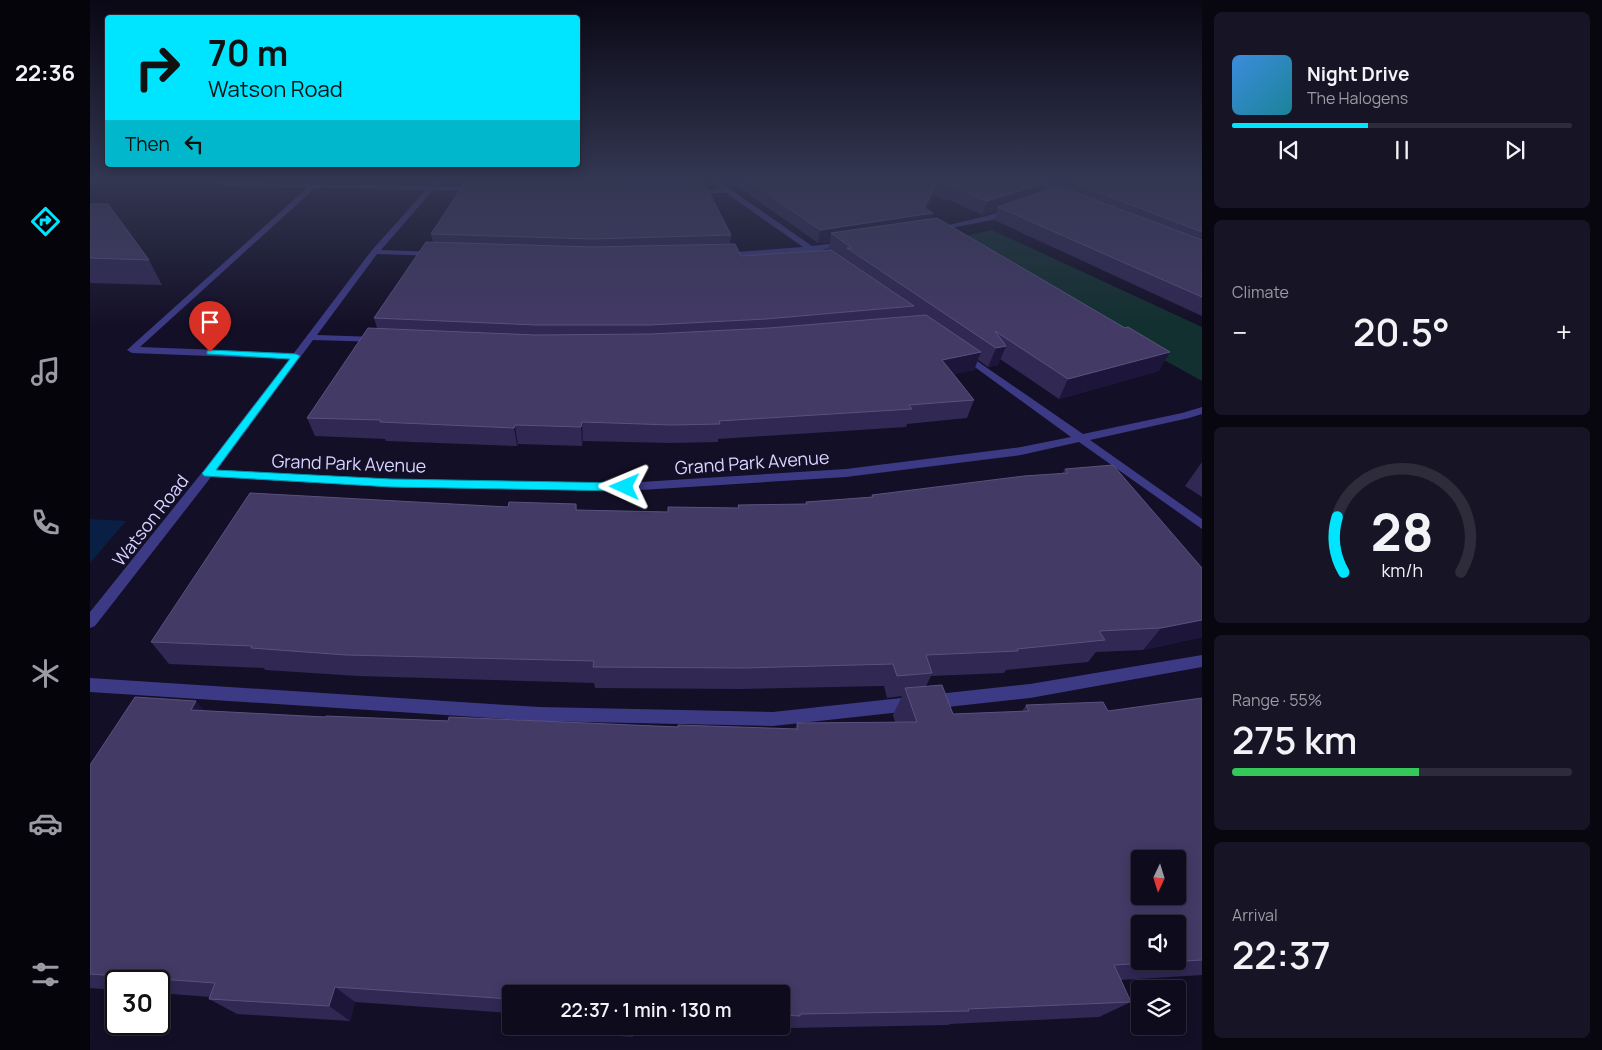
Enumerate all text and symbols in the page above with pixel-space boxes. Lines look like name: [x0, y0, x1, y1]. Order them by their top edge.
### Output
text: 70 m: [208, 29, 288, 77]
icon: right: [125, 35, 190, 100]
text: 22:36: [15, 58, 75, 88]
text: Night Drive: [1307, 61, 1409, 87]
text: Watson Road: [208, 74, 343, 104]
text: The Halogens: [1307, 87, 1408, 109]
icon: left: [180, 130, 208, 158]
text: Then: [125, 131, 170, 157]
icon: previous: [1275, 136, 1303, 164]
icon: pause: [1388, 136, 1416, 164]
icon: next: [1501, 136, 1529, 164]
icon: directions: [28, 204, 63, 239]
text: Climate: [1232, 281, 1289, 303]
pin: [189, 301, 231, 352]
text: 20.5°: [1353, 305, 1450, 357]
icon: arrive: [196, 308, 224, 336]
text: −: [1232, 313, 1247, 351]
text: +: [1556, 313, 1572, 351]
icon: music: [28, 354, 63, 389]
street label: Grand Park Avenue: [674, 445, 830, 479]
street label: Grand Park Avenue: [271, 448, 427, 478]
position arrow: [598, 460, 650, 512]
street label: Watson Road: [107, 469, 193, 571]
text: 28: [1371, 496, 1433, 567]
icon: phone: [28, 505, 63, 540]
text: km/h: [1381, 558, 1423, 582]
icon: climate: [28, 656, 63, 691]
text: Range · 55%: [1232, 689, 1322, 711]
text: 275 km: [1232, 713, 1357, 765]
icon: car: [28, 806, 63, 841]
north arrow: [1131, 850, 1186, 905]
map controls: [1131, 850, 1186, 1035]
text: Arrival: [1232, 904, 1278, 926]
button: sound: [1131, 915, 1186, 970]
text: 22:37: [1232, 928, 1331, 980]
icon: filters: [28, 957, 63, 992]
speed limit sign: 30: [105, 970, 170, 1035]
button: layers: [1131, 980, 1186, 1035]
text: 22:37 · 1 min · 130 m: [560, 997, 732, 1023]

